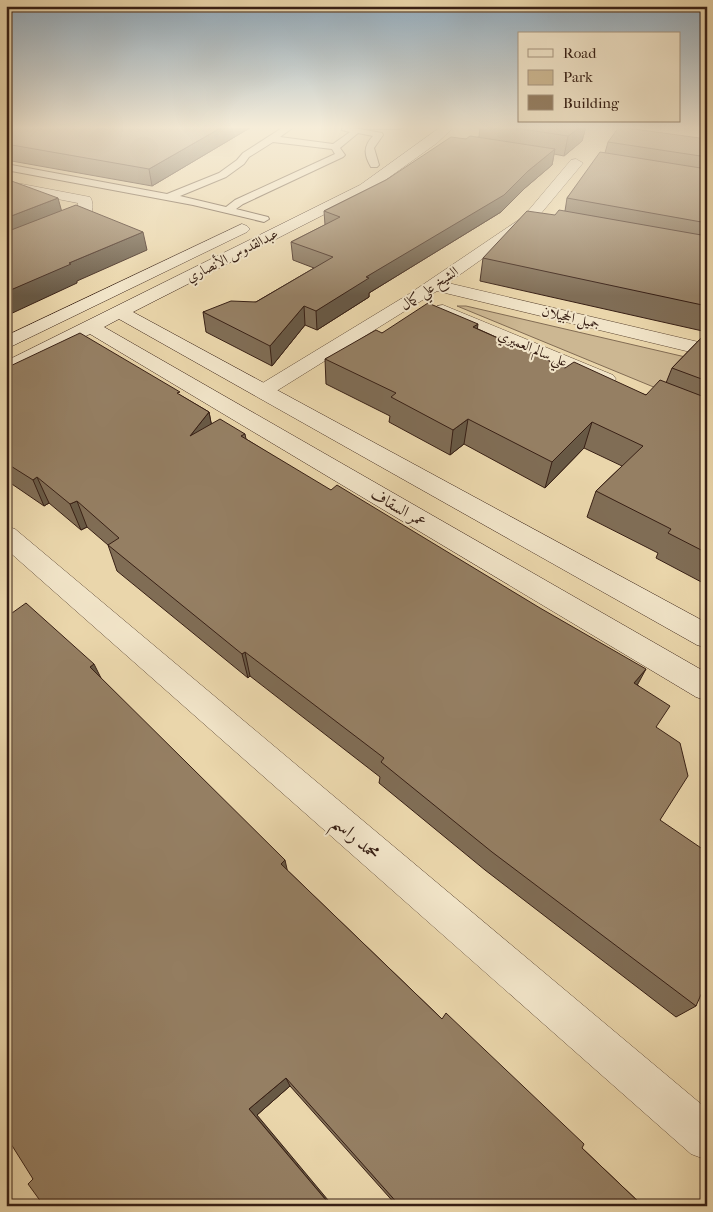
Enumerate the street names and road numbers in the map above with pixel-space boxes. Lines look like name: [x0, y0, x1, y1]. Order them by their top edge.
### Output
street label: عبدالقدوس الأنصاري: [183, 223, 282, 289]
street label: الشيخ علي كمال: [397, 263, 464, 317]
street label: جميل الحجيلان: [540, 303, 602, 334]
street label: علي سالم العميري: [494, 326, 570, 374]
street label: عمر السقاف: [367, 484, 430, 532]
street label: محمد راسم: [323, 811, 385, 871]

